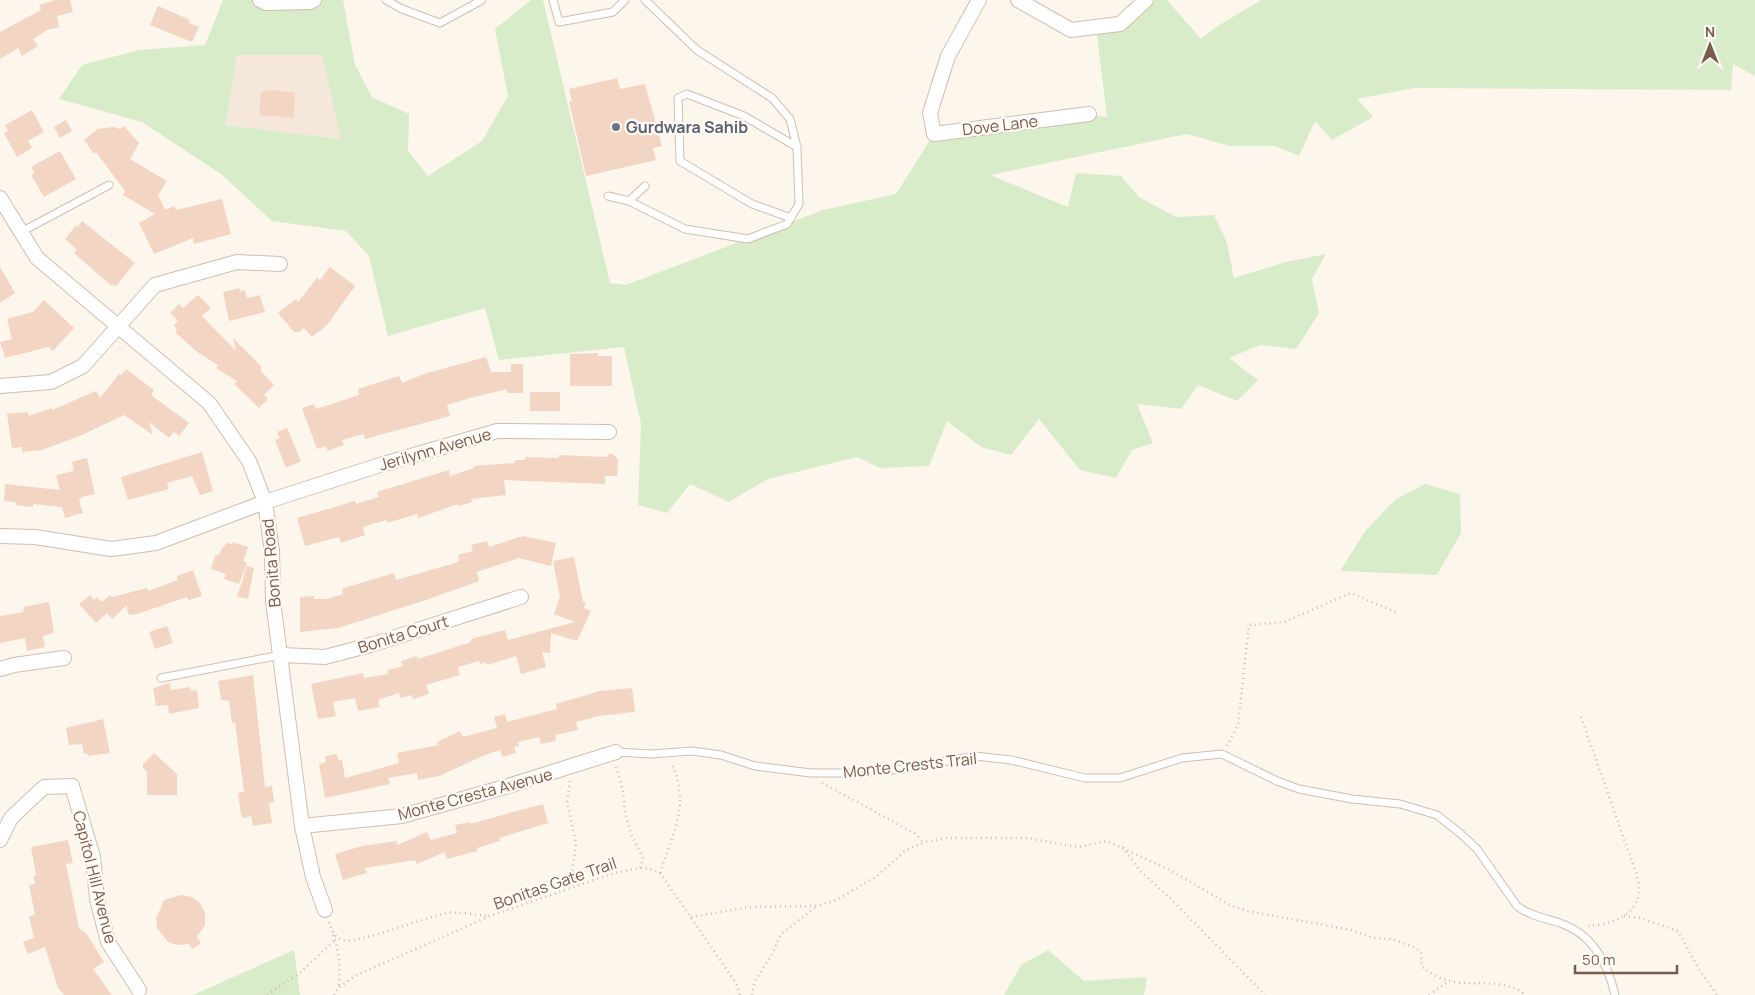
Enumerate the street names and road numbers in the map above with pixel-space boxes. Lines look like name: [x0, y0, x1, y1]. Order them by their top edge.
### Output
street label: Dove Lane: [961, 109, 1039, 141]
street label: Jerilynn Avenue: [376, 423, 494, 475]
street label: Bonita Road: [256, 518, 286, 608]
street label: Bonita Court: [355, 610, 451, 658]
street label: Monte Crests Trail: [842, 747, 978, 783]
street label: Monte Cresta Avenue: [395, 763, 555, 825]
street label: Capitol Hill Avenue: [68, 808, 122, 946]
street label: Bonitas Gate Trail: [491, 852, 619, 914]

